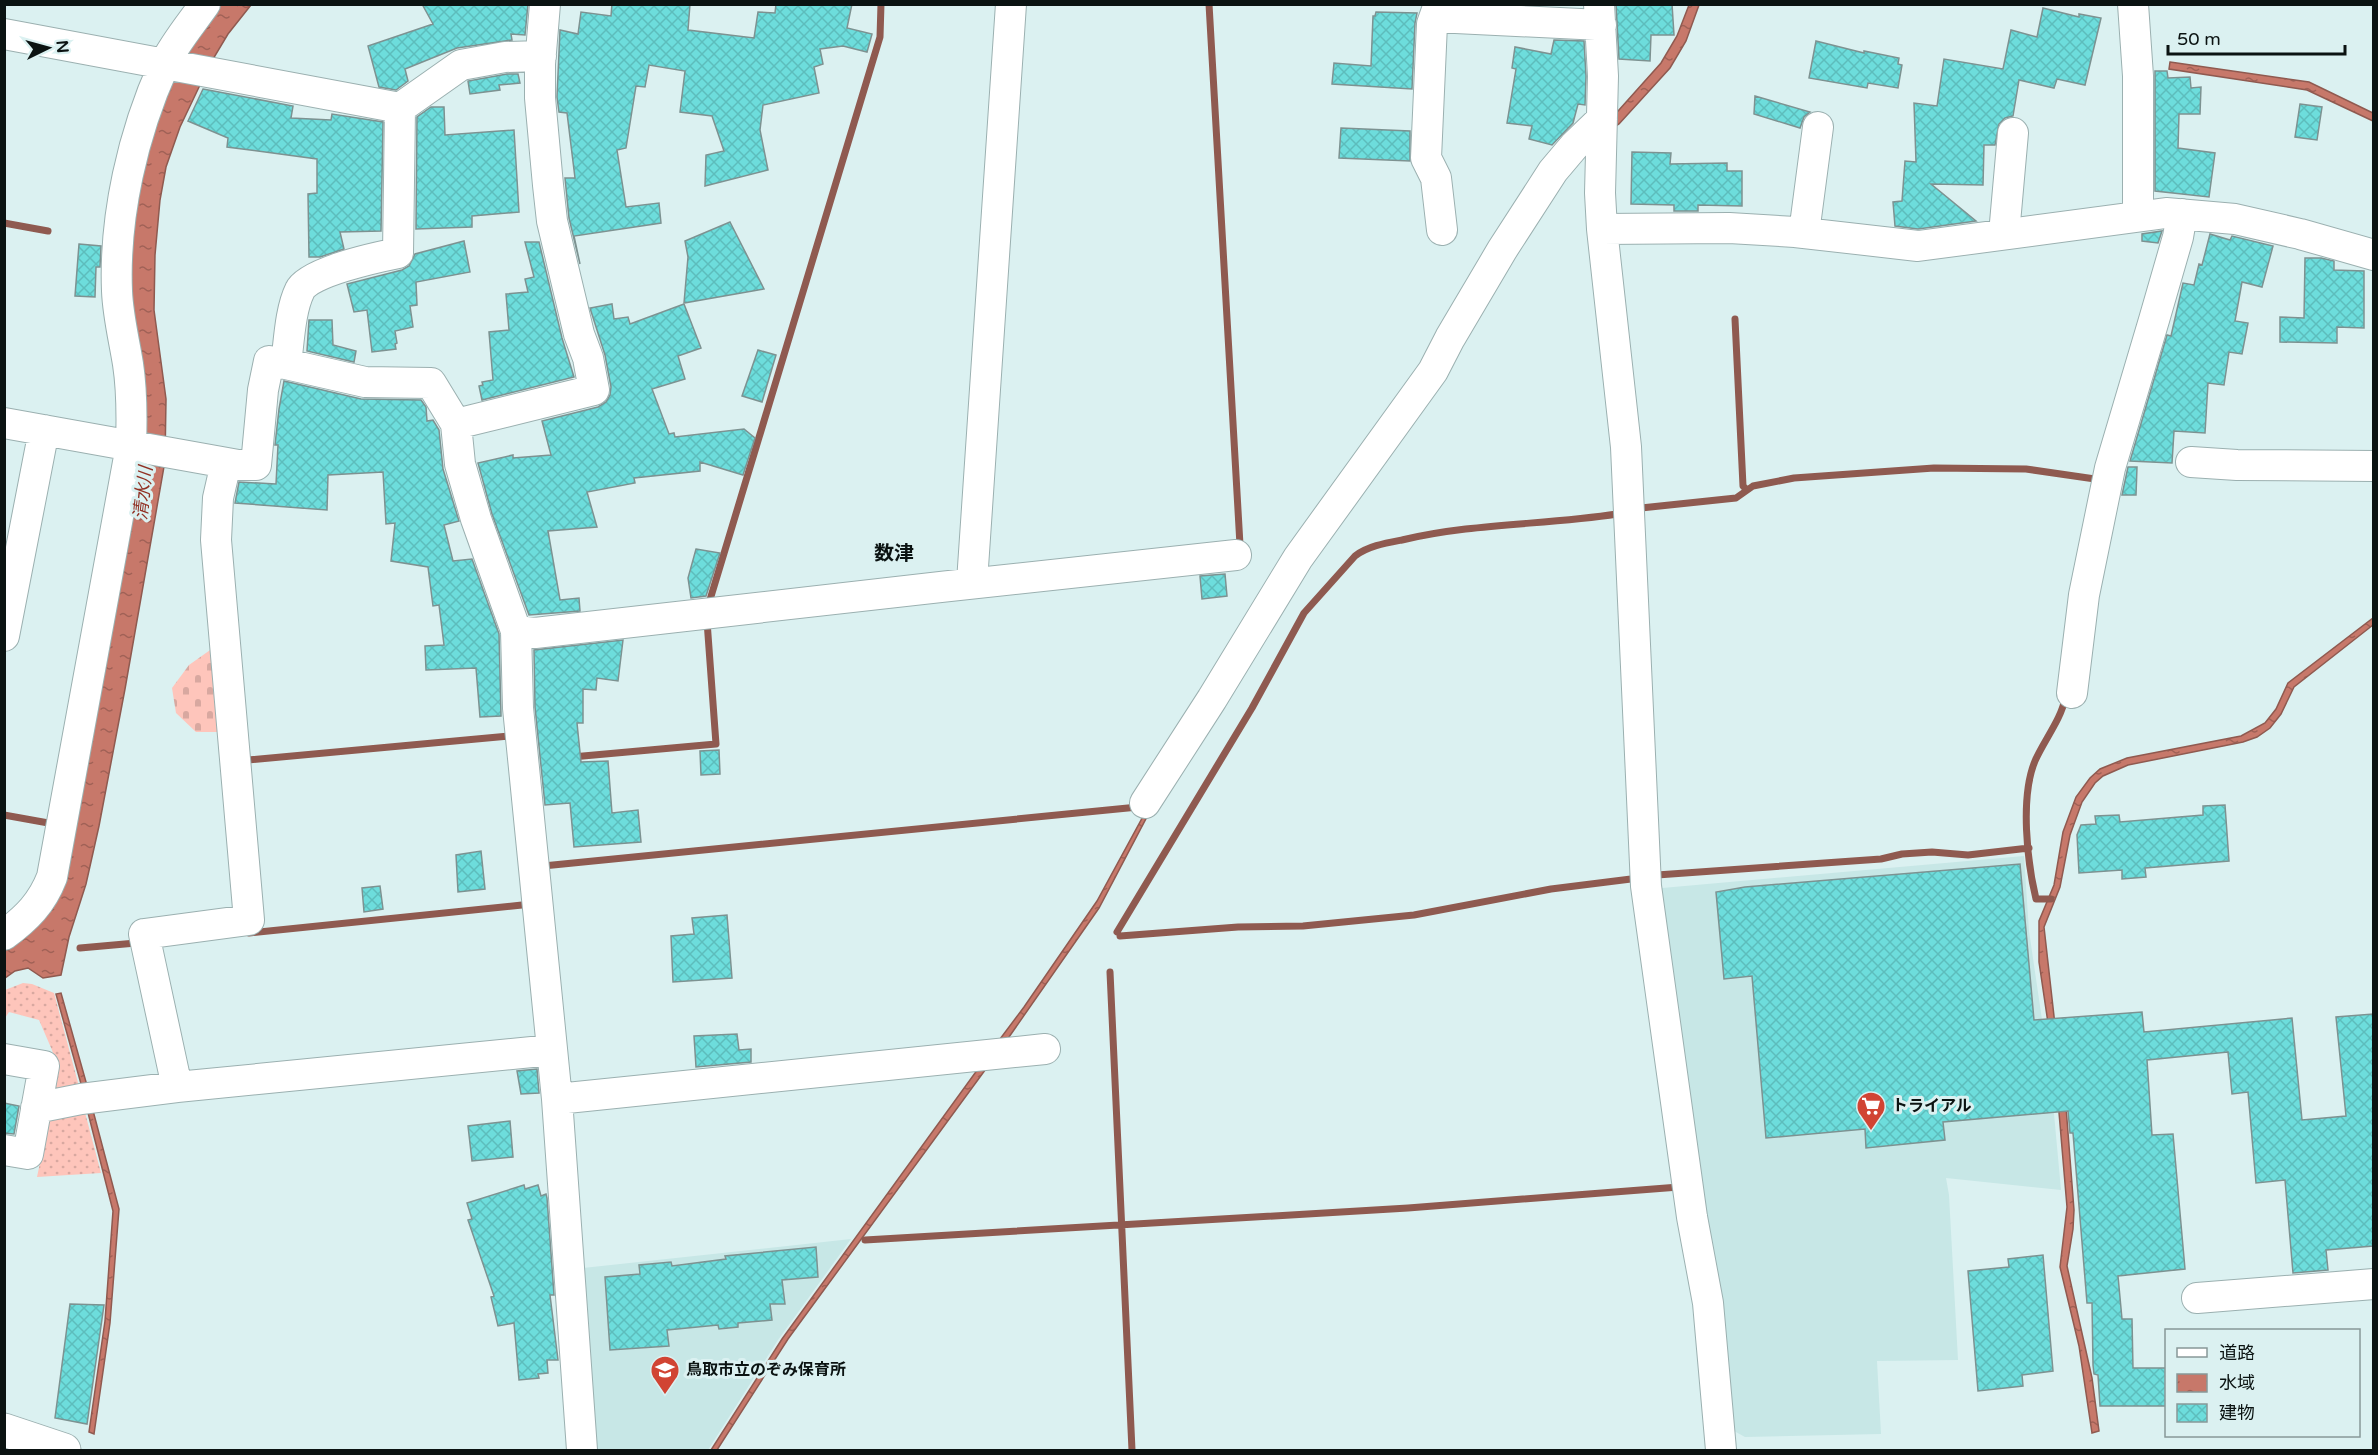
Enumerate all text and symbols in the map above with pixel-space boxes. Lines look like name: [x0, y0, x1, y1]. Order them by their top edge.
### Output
north arrow: [18, 18, 78, 78]
scale bar: [2168, 18, 2345, 56]
text: 50 m: [2177, 28, 2221, 50]
text: N: [51, 40, 72, 54]
water label: 清水川: [129, 463, 157, 521]
district label: 数津: [874, 542, 914, 566]
supermarket icon: トライアル: [1855, 1090, 1887, 1132]
place label: トライアル: [1892, 1096, 1972, 1116]
legend: [2165, 1329, 2360, 1437]
text: 道路: [2219, 1342, 2255, 1364]
school or university icon: 鳥取市立のぞみ保育所: [649, 1354, 681, 1396]
place label: 鳥取市立のぞみ保育所: [686, 1360, 846, 1380]
text: 水域: [2219, 1372, 2255, 1394]
text: 建物: [2219, 1402, 2255, 1424]

